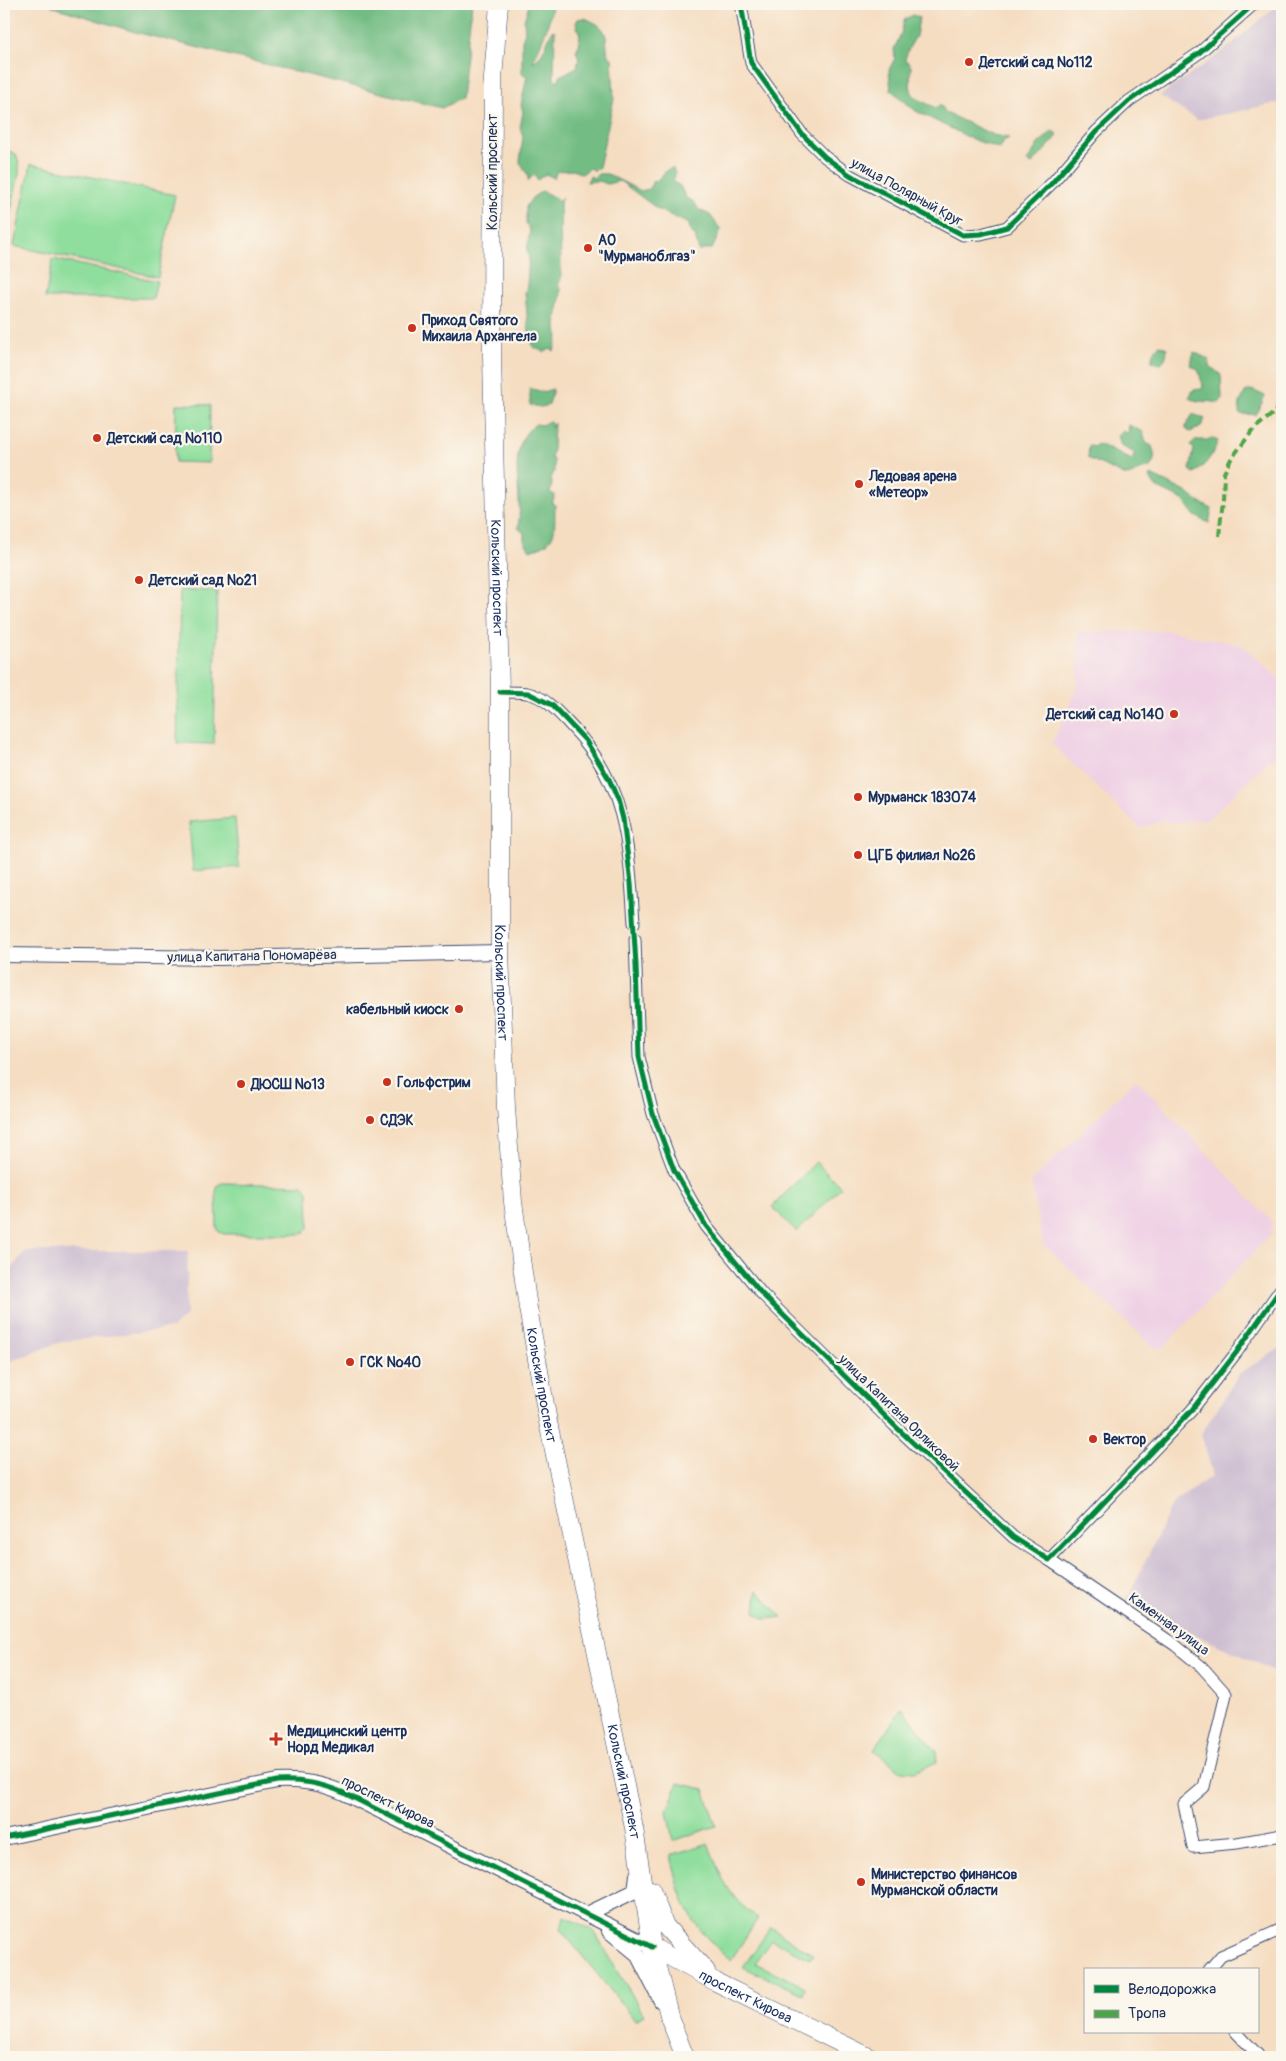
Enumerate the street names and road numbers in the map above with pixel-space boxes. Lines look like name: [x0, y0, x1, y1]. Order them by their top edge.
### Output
street label: Кольский проспект: [484, 114, 501, 230]
street label: улица Полярный Круг: [847, 154, 966, 230]
street label: Кольский проспект: [487, 519, 507, 636]
street label: Кольский проспект: [492, 924, 512, 1041]
street label: улица Капитана Пономарёва: [166, 946, 337, 966]
street label: Кольский проспект: [523, 1326, 561, 1444]
street label: улица Капитана Орликовой: [835, 1350, 963, 1475]
street label: Каменная улица: [1125, 1589, 1213, 1659]
street label: Кольский проспект: [604, 1723, 644, 1840]
street label: проспект Кирова: [339, 1772, 437, 1832]
street label: проспект Кирова: [696, 1966, 795, 2027]

